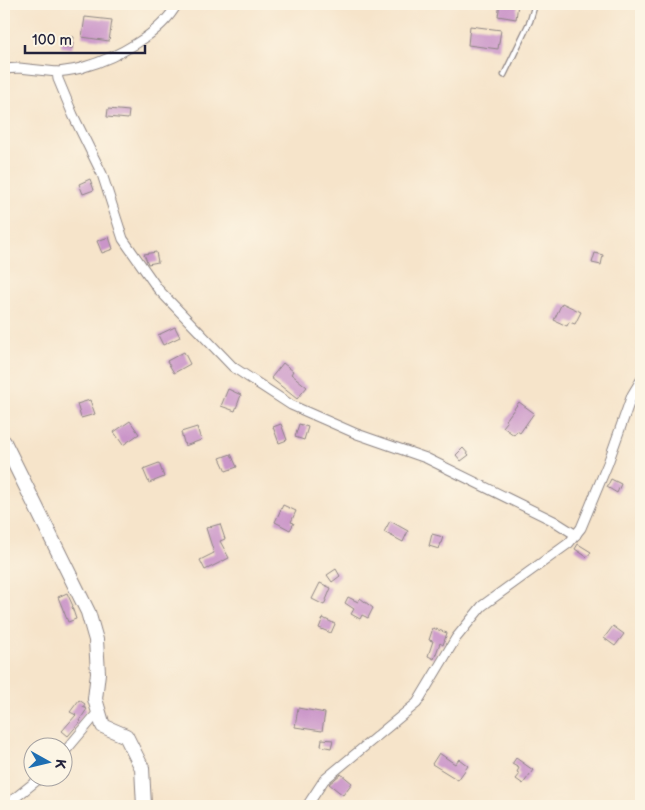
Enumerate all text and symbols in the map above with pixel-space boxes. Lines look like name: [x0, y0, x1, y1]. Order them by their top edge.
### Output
scale bar: [25, 22, 145, 54]
text: 100 m: [32, 31, 72, 50]
north arrow: [22, 738, 72, 788]
text: K: [51, 758, 69, 770]

